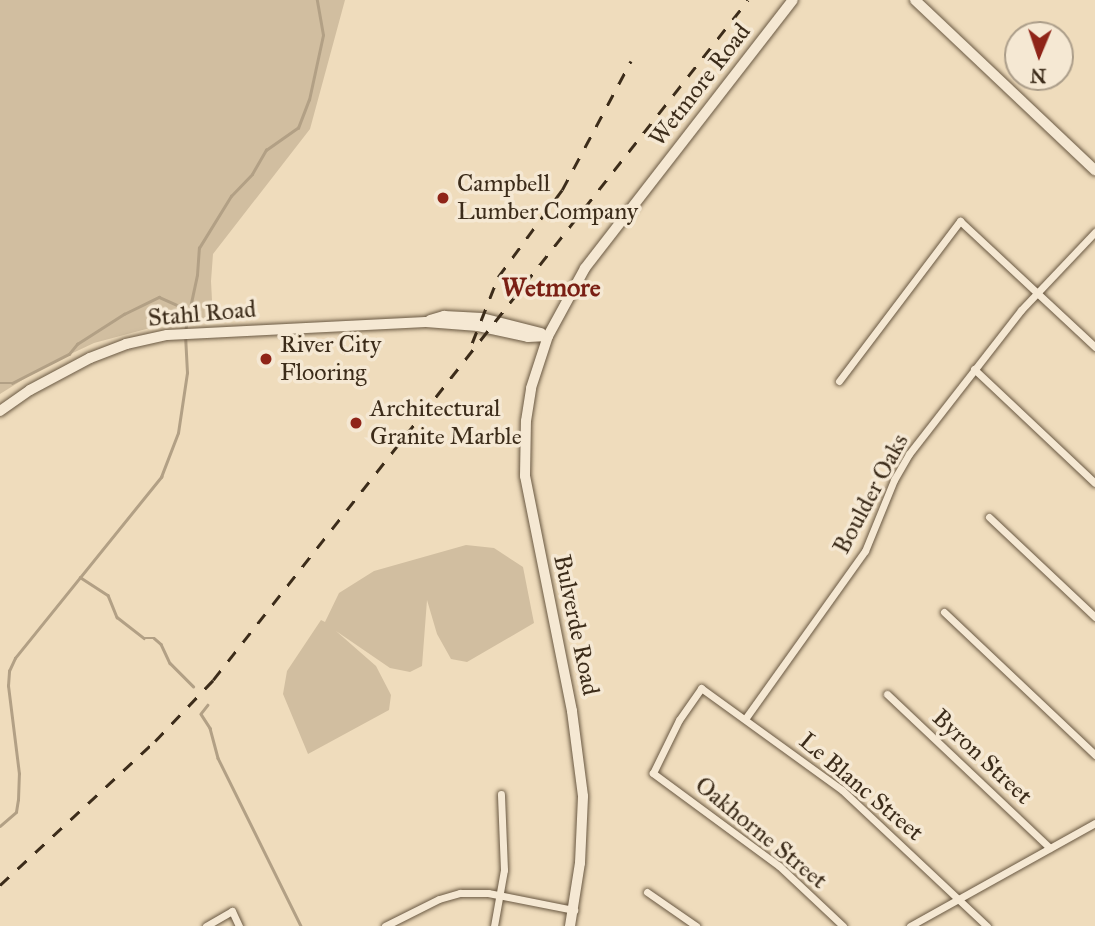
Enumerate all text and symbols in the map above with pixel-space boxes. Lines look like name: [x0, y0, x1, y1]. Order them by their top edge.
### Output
street label: Wetmore Road: [643, 18, 757, 152]
north arrow: [1004, 21, 1074, 91]
text: N: [1030, 64, 1047, 87]
place label: Campbell Lumber Company: [457, 170, 638, 226]
marker: Campbell Lumber Company: [435, 190, 451, 206]
district label: Wetmore: [501, 272, 601, 304]
street label: Stahl Road: [147, 295, 257, 333]
place label: River City Flooring: [280, 331, 381, 387]
marker: River City Flooring: [258, 351, 274, 367]
place label: Architectural Granite Marble: [370, 395, 522, 451]
marker: Architectural Granite Marble: [348, 415, 364, 431]
street label: Boulder Oaks: [827, 429, 915, 559]
street label: Bulverde Road: [547, 552, 605, 698]
street label: Byron Street: [926, 704, 1038, 810]
street label: Le Blanc Street: [793, 727, 929, 847]
street label: Oakhorne Street: [689, 771, 833, 895]

